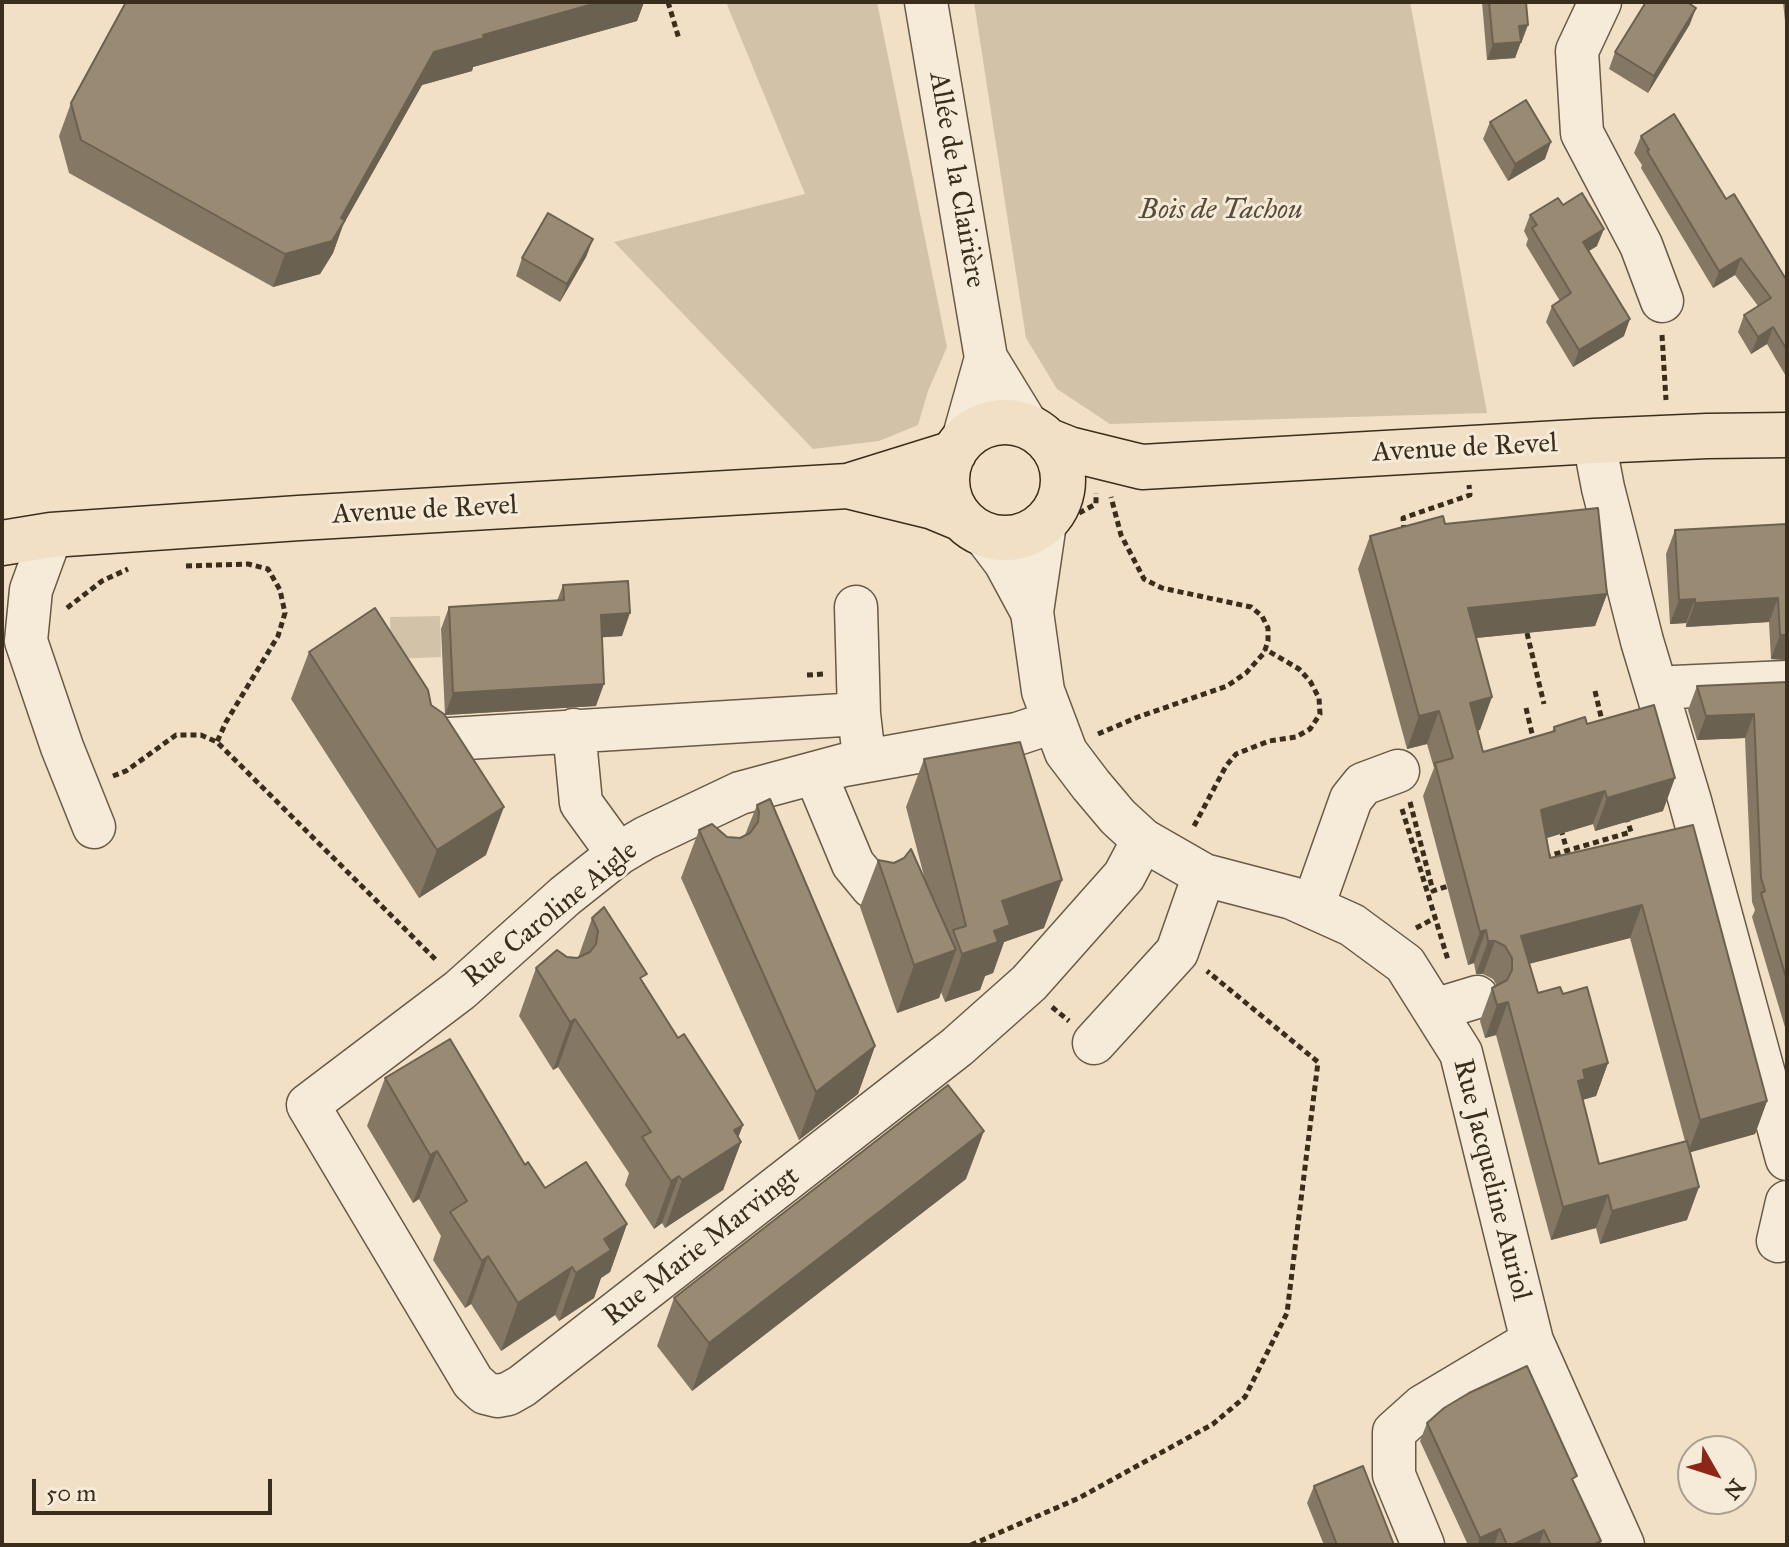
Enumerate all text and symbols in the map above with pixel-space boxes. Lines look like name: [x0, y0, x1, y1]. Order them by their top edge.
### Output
street label: Allée de la Clairière: [920, 70, 992, 290]
park label: Bois de Tachou: [1139, 194, 1303, 228]
street label: Avenue de Revel: [1372, 427, 1558, 471]
street label: Avenue de Revel: [332, 489, 518, 533]
street label: Rue Caroline Aigle: [457, 834, 645, 996]
street label: Rue Jacqueline Auriol: [1445, 1056, 1537, 1304]
street label: Rue Marie Marvingt: [597, 1160, 807, 1334]
north arrow: [1677, 1435, 1757, 1515]
scale bar: [36, 1463, 276, 1513]
text: N: [1718, 1473, 1751, 1505]
text: 50 m: [46, 1478, 96, 1508]

